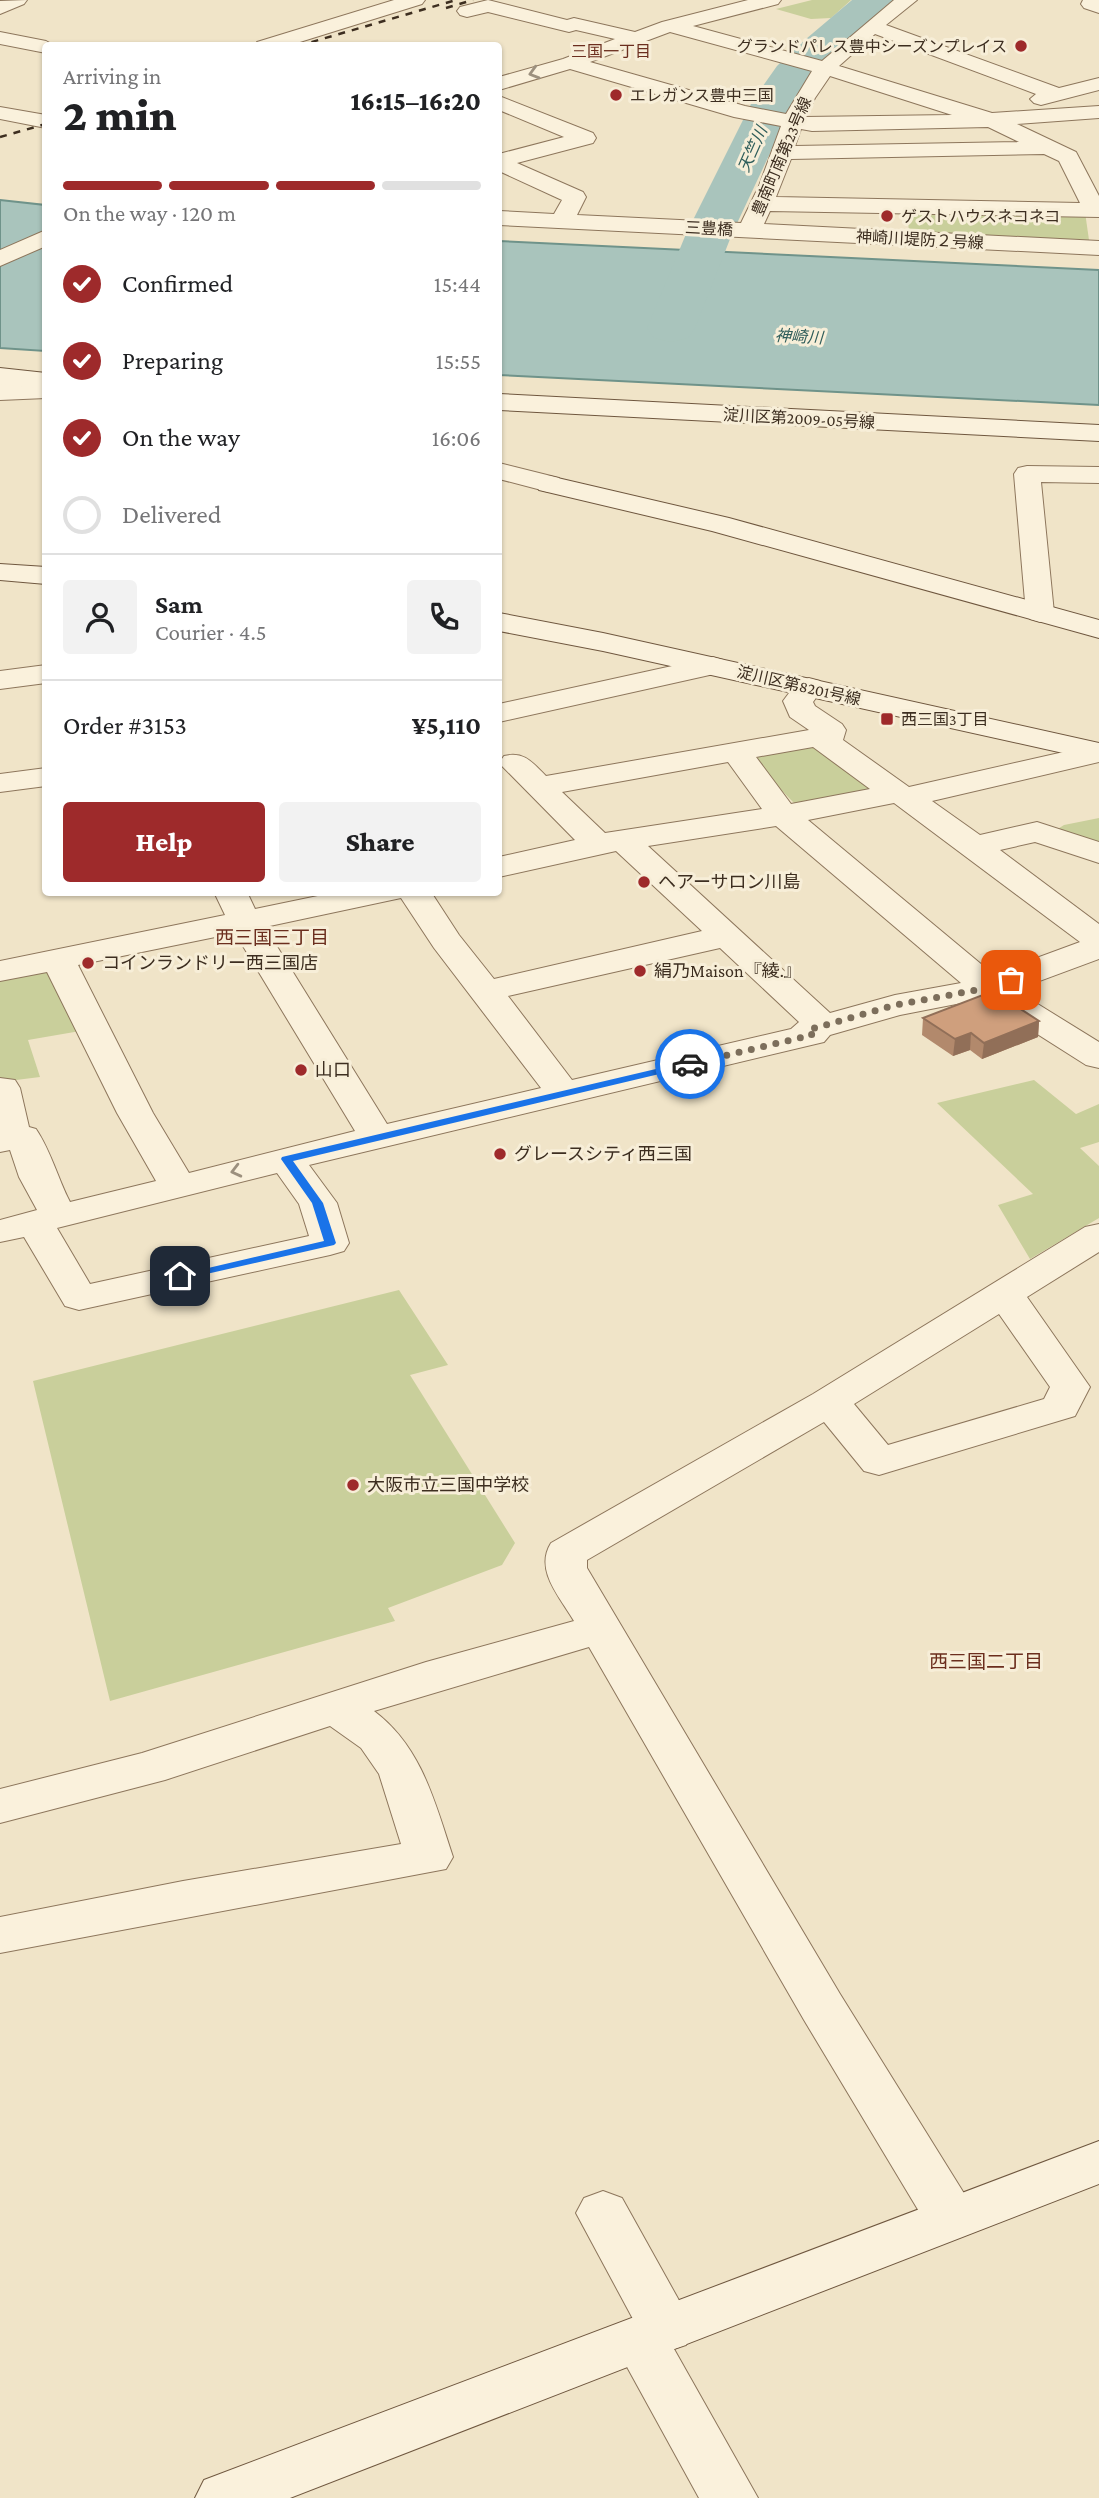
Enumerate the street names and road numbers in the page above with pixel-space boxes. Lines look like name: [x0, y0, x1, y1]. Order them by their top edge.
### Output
street label: 豊南町南第23号線: [749, 94, 814, 218]
street label: 三豊橋: [685, 219, 733, 238]
street label: 神崎川堤防２号線: [856, 228, 984, 251]
street label: 淀川区第2009-05号線: [722, 406, 875, 431]
street label: 淀川区第8201号線: [735, 663, 862, 708]

